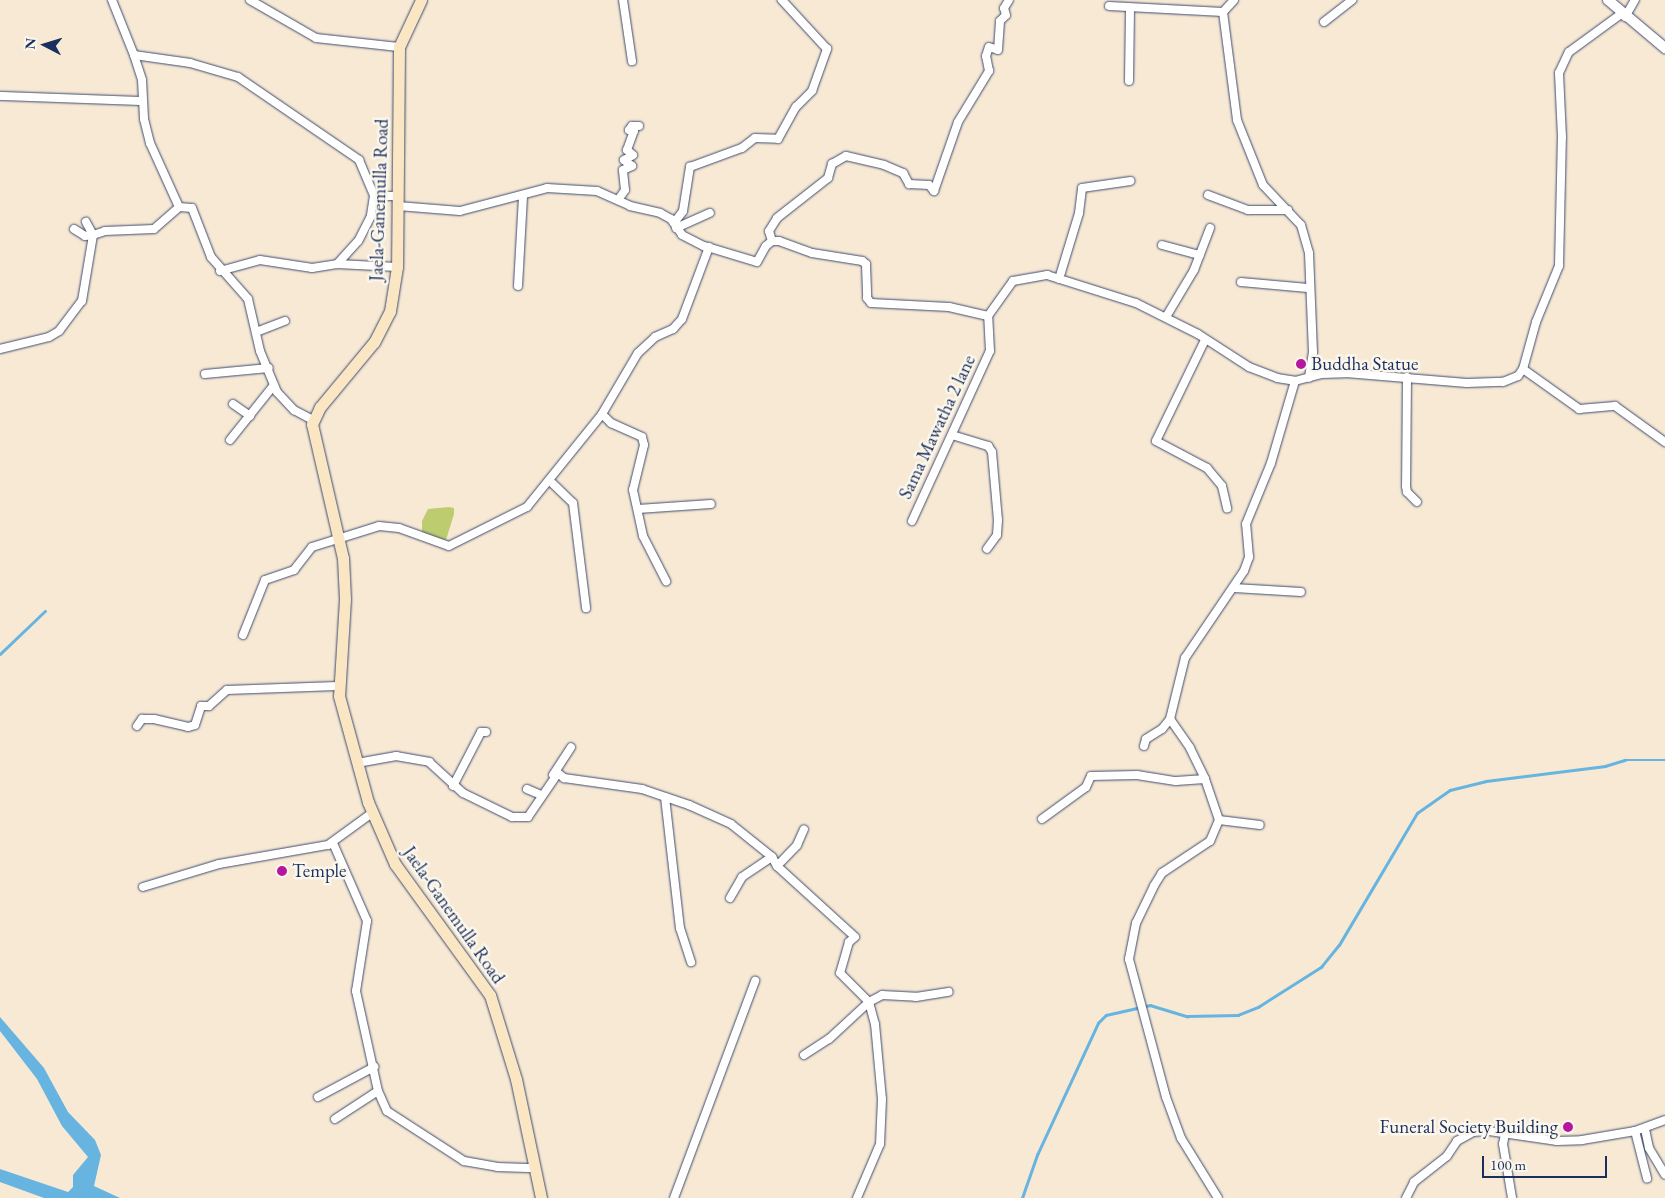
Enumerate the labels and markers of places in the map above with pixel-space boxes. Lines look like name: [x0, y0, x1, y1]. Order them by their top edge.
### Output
place label: Buddha Statue: [1311, 353, 1418, 375]
marker: Buddha Statue: [1295, 358, 1307, 370]
place label: Temple: [292, 860, 346, 882]
marker: Temple: [276, 865, 288, 877]
place label: Funeral Society Building: [1379, 1116, 1558, 1138]
marker: Funeral Society Building: [1562, 1121, 1574, 1133]

